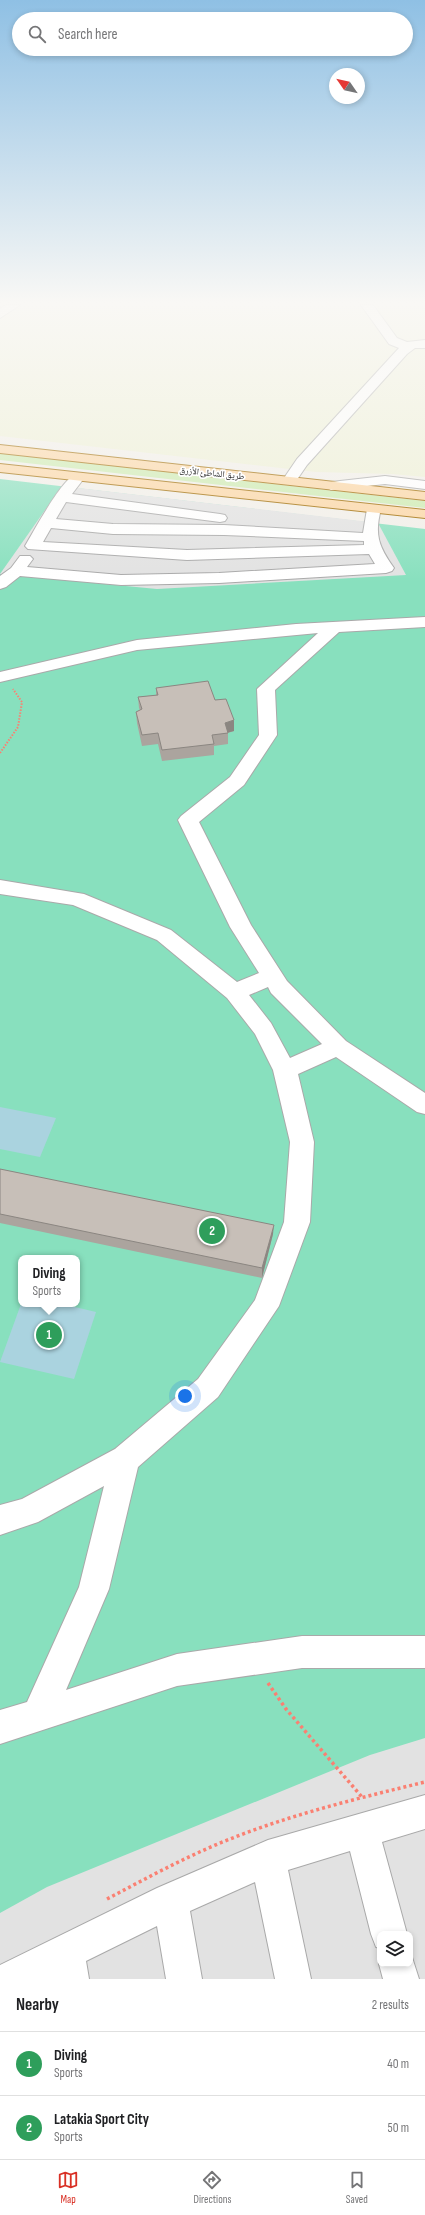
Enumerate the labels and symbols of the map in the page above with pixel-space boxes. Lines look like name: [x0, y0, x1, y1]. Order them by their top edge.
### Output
north arrow: [329, 68, 365, 104]
street label: طريق الشاطئ الأزرق: [179, 465, 245, 482]
pin: 2: [199, 1216, 225, 1246]
pin: 1: [36, 1320, 62, 1350]
your location: [175, 1386, 195, 1406]

